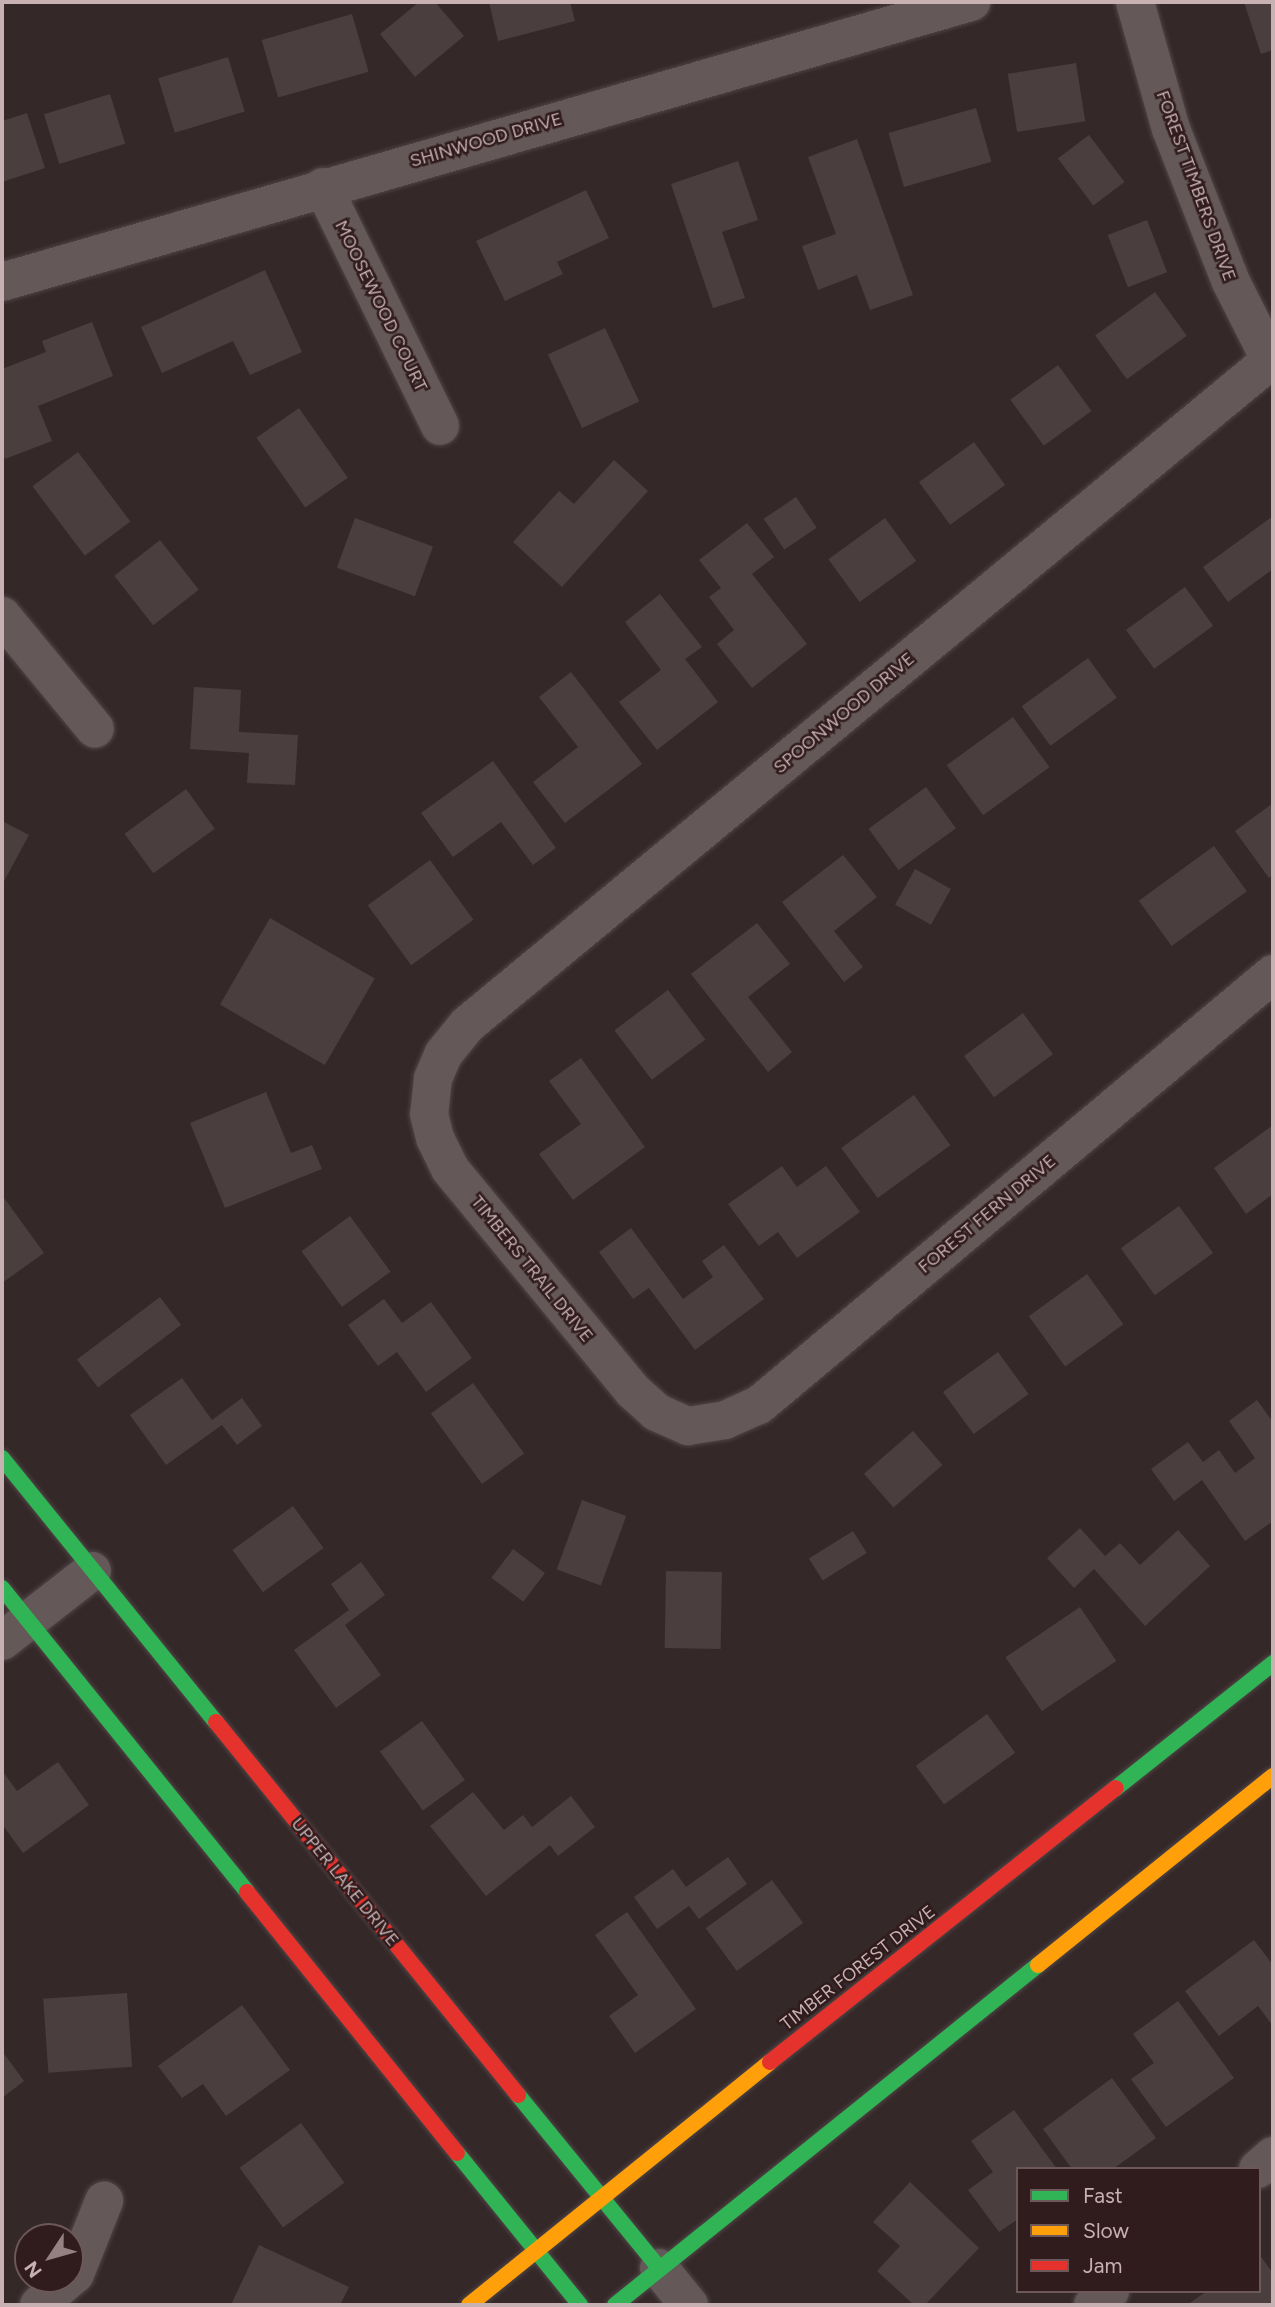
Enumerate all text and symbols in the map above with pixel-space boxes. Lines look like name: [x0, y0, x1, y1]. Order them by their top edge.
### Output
street label: FOREST TIMBERS DRIVE: [1151, 88, 1241, 284]
street label: SHINWOOD DRIVE: [408, 108, 564, 172]
street label: MOOSEWOOD COURT: [330, 217, 432, 395]
street label: SPOONWOOD DRIVE: [769, 648, 919, 778]
street label: FOREST FERN DRIVE: [914, 1150, 1060, 1278]
street label: TIMBERS TRAIL DRIVE: [466, 1191, 598, 1347]
street label: UPPER LAKE DRIVE: [287, 1813, 403, 1951]
street label: TIMBER FOREST DRIVE: [776, 1901, 940, 2035]
legend: [1016, 2167, 1261, 2293]
text: Fast: [1083, 2183, 1123, 2208]
text: Slow: [1083, 2218, 1129, 2243]
north arrow: [14, 2223, 84, 2293]
text: Jam: [1083, 2253, 1122, 2278]
text: N: [20, 2257, 47, 2282]

